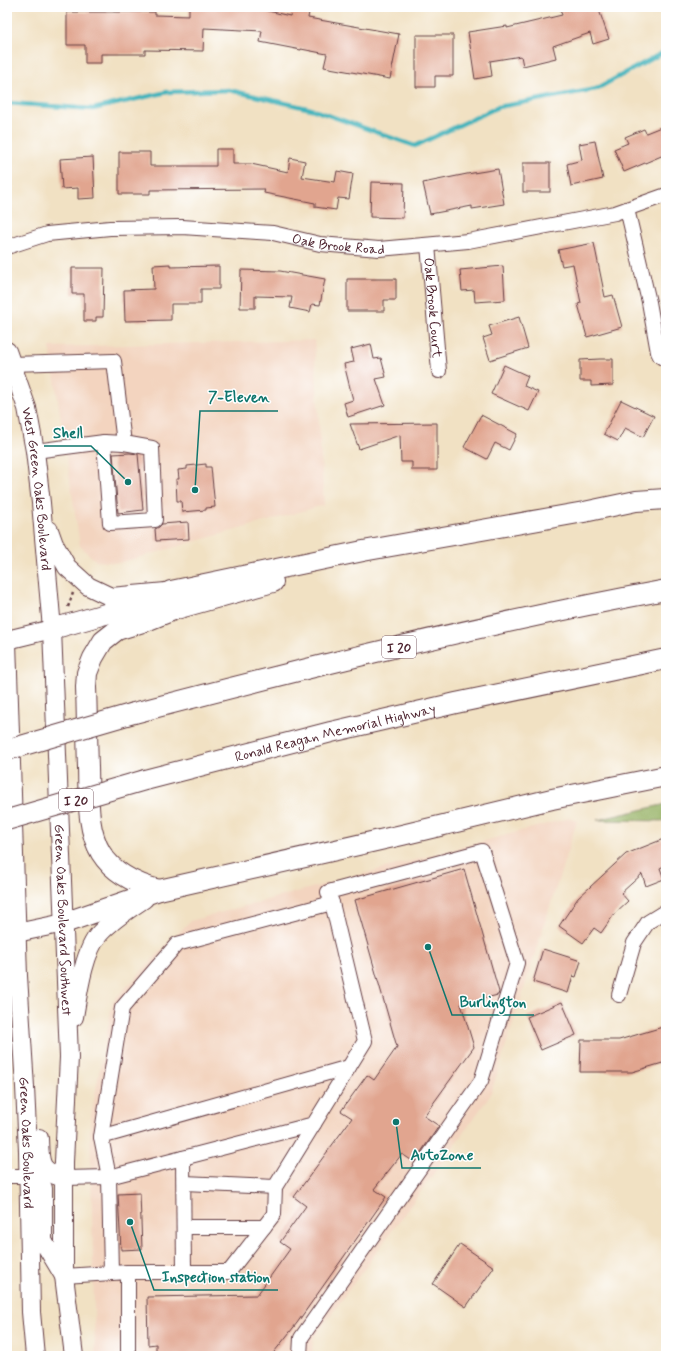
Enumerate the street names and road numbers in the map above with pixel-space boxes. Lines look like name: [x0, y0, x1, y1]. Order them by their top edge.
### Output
street label: Oak Brook Road: [290, 230, 385, 259]
street label: Oak Brook Court: [419, 257, 446, 359]
street label: West Green Oaks Boulevard: [17, 406, 55, 571]
road number: I 20: [382, 636, 416, 658]
street label: Ronald Reagan Memorial Highway: [233, 700, 438, 766]
road number: I 20: [59, 789, 93, 811]
street label: Green Oaks Boulevard Southwest: [50, 824, 75, 1016]
street label: Green Oaks Boulevard: [14, 1076, 37, 1209]

